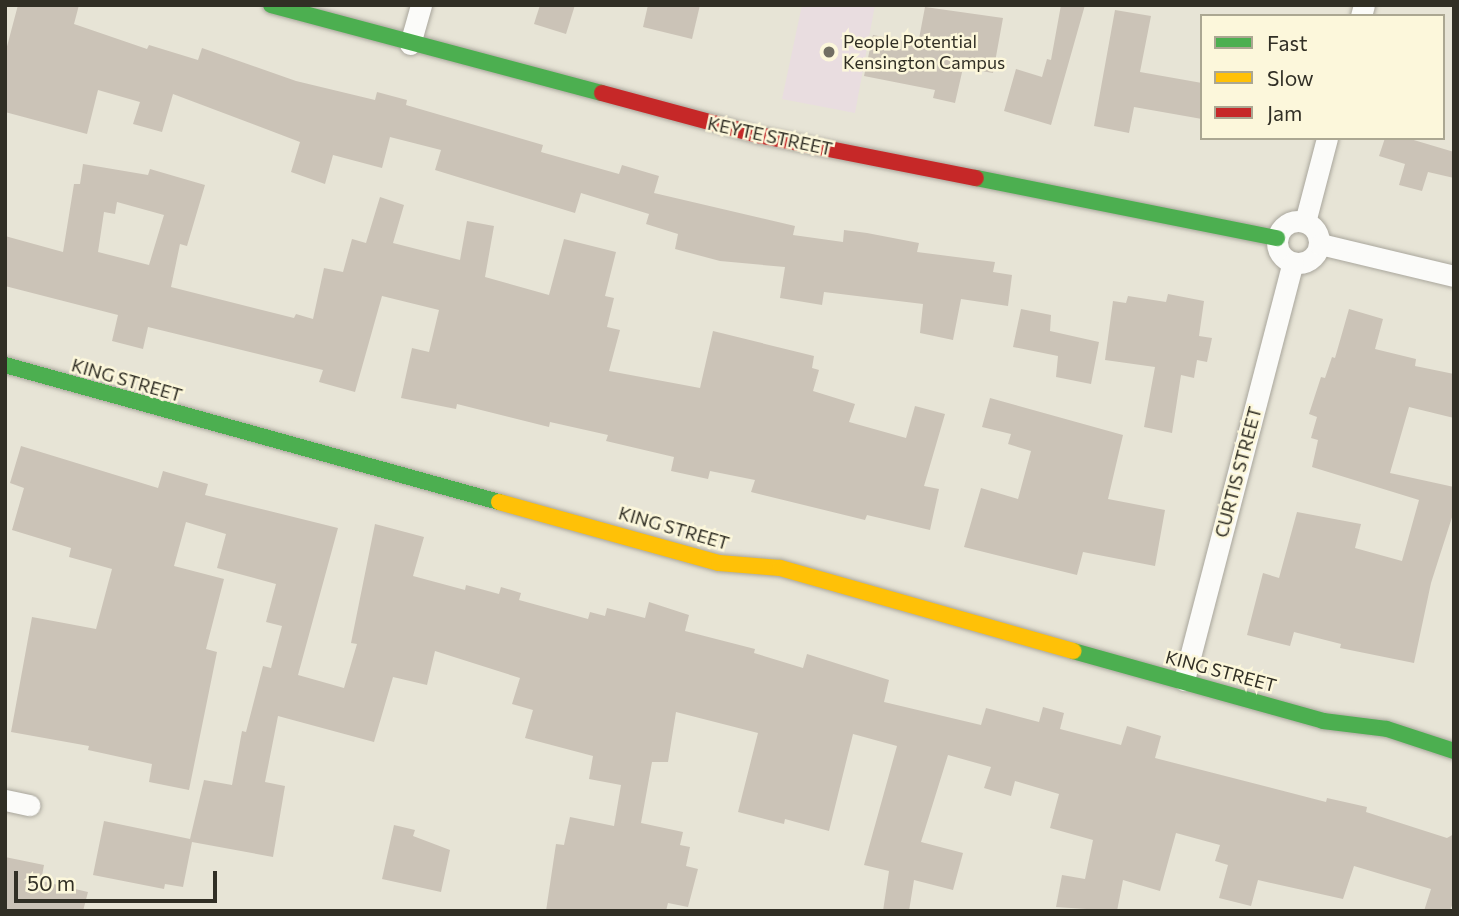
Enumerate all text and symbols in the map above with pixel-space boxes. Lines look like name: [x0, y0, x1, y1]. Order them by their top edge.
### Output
legend: [1200, 14, 1445, 140]
text: Fast: [1267, 30, 1308, 55]
place label: People Potential Kensington Campus: [843, 31, 1005, 74]
marker: People Potential Kensington Campus: [821, 44, 837, 60]
text: Slow: [1267, 65, 1314, 90]
text: Jam: [1267, 100, 1302, 125]
street label: KEYTE STREET: [706, 112, 834, 160]
street label: KING STREET: [69, 354, 185, 406]
street label: CURTIS STREET: [1210, 404, 1266, 540]
street label: KING STREET: [616, 502, 732, 554]
street label: KING STREET: [1163, 646, 1279, 696]
scale bar: [18, 856, 220, 900]
text: 50 m: [27, 870, 75, 895]

